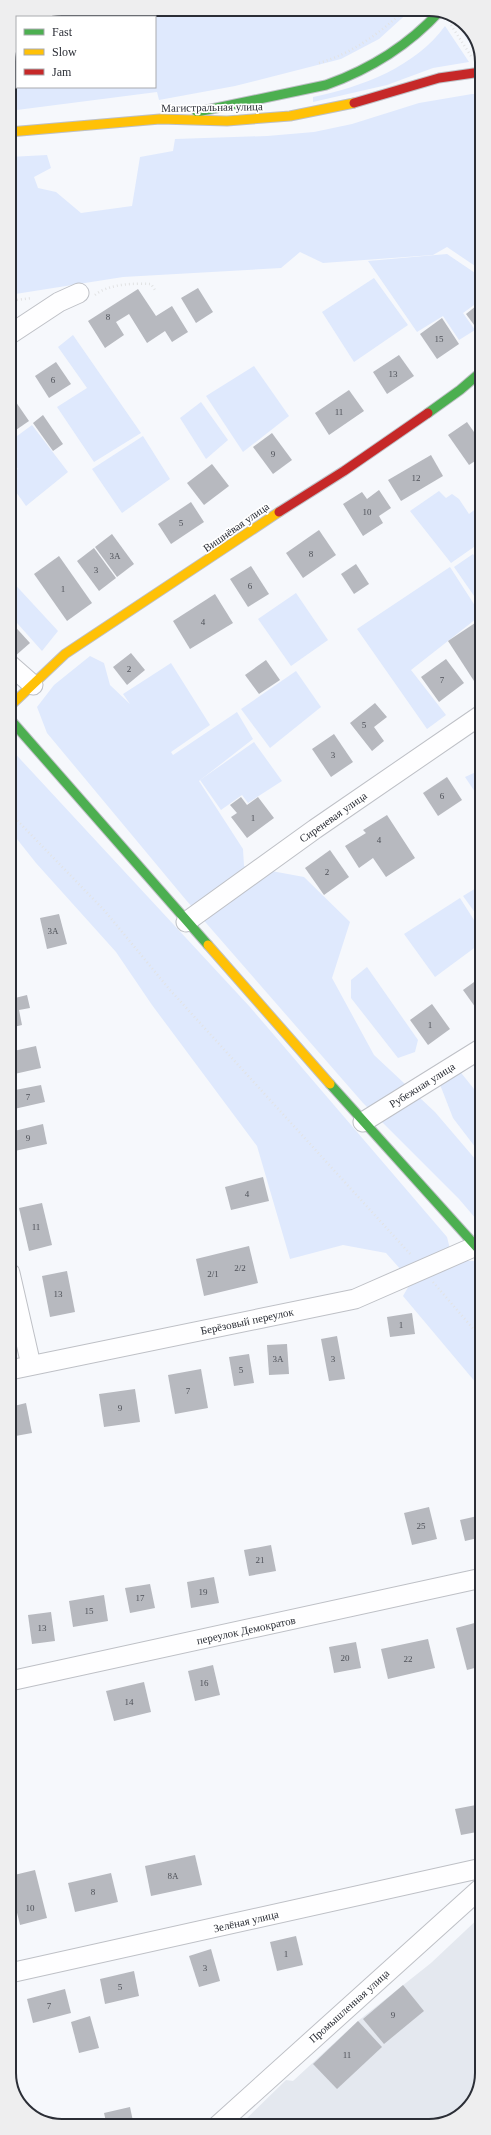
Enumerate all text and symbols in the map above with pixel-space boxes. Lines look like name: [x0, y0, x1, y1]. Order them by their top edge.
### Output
legend: [16, 16, 156, 88]
text: Fast: [52, 25, 73, 39]
text: Slow: [52, 45, 77, 59]
text: Jam: [52, 65, 72, 79]
street label: Магистральная улица: [161, 100, 263, 114]
house number: 8: [106, 312, 111, 322]
house number: 15: [435, 334, 444, 344]
house number: 13: [389, 369, 398, 379]
house number: 6: [51, 375, 56, 385]
house number: 11: [335, 407, 343, 417]
house number: 9: [271, 449, 276, 459]
house number: 12: [412, 473, 421, 483]
street label: Вишнёвая улица: [201, 500, 271, 554]
house number: 10: [363, 507, 372, 517]
house number: 5: [179, 518, 184, 528]
house number: 8: [309, 549, 314, 559]
house number: 3А: [110, 551, 121, 561]
house number: 3: [94, 565, 99, 575]
house number: 6: [248, 581, 253, 591]
house number: 1: [61, 584, 65, 594]
house number: 4: [201, 617, 206, 627]
house number: 2: [127, 664, 131, 674]
house number: 7: [440, 675, 445, 685]
house number: 5: [362, 720, 367, 730]
house number: 3: [331, 750, 336, 760]
street label: Сиреневая улица: [297, 789, 369, 845]
house number: 6: [440, 791, 445, 801]
house number: 1: [251, 813, 255, 823]
house number: 4: [377, 835, 382, 845]
house number: 2: [325, 867, 329, 877]
house number: 3А: [48, 926, 59, 936]
house number: 1: [428, 1020, 432, 1030]
street label: Рубежная улица: [387, 1060, 457, 1110]
house number: 7: [26, 1092, 31, 1102]
house number: 9: [26, 1133, 31, 1143]
house number: 4: [245, 1189, 250, 1199]
house number: 11: [32, 1222, 40, 1232]
house number: 2/2: [234, 1263, 246, 1273]
house number: 2/1: [207, 1269, 219, 1279]
house number: 13: [54, 1289, 63, 1299]
street label: Берёзовый переулок: [199, 1305, 295, 1337]
house number: 1: [399, 1320, 403, 1330]
house number: 3А: [273, 1354, 284, 1364]
house number: 3: [331, 1354, 336, 1364]
house number: 5: [239, 1365, 244, 1375]
house number: 7: [186, 1386, 191, 1396]
house number: 9: [118, 1403, 123, 1413]
house number: 25: [417, 1521, 426, 1531]
house number: 21: [256, 1555, 265, 1565]
house number: 19: [199, 1587, 208, 1597]
house number: 17: [136, 1593, 145, 1603]
house number: 15: [85, 1606, 94, 1616]
street label: переулок Демократов: [195, 1614, 297, 1646]
house number: 13: [38, 1623, 47, 1633]
house number: 20: [341, 1653, 350, 1663]
house number: 22: [404, 1654, 413, 1664]
house number: 16: [200, 1678, 209, 1688]
house number: 14: [125, 1697, 134, 1707]
house number: 8А: [168, 1871, 179, 1881]
house number: 8: [91, 1887, 96, 1897]
house number: 10: [26, 1903, 35, 1913]
street label: Зелёная улица: [212, 1908, 280, 1934]
house number: 1: [284, 1949, 288, 1959]
house number: 3: [203, 1963, 208, 1973]
street label: Промышленная улица: [307, 1967, 392, 2045]
house number: 5: [118, 1982, 123, 1992]
house number: 7: [47, 2001, 52, 2011]
house number: 9: [391, 2010, 396, 2020]
house number: 11: [343, 2050, 351, 2060]

